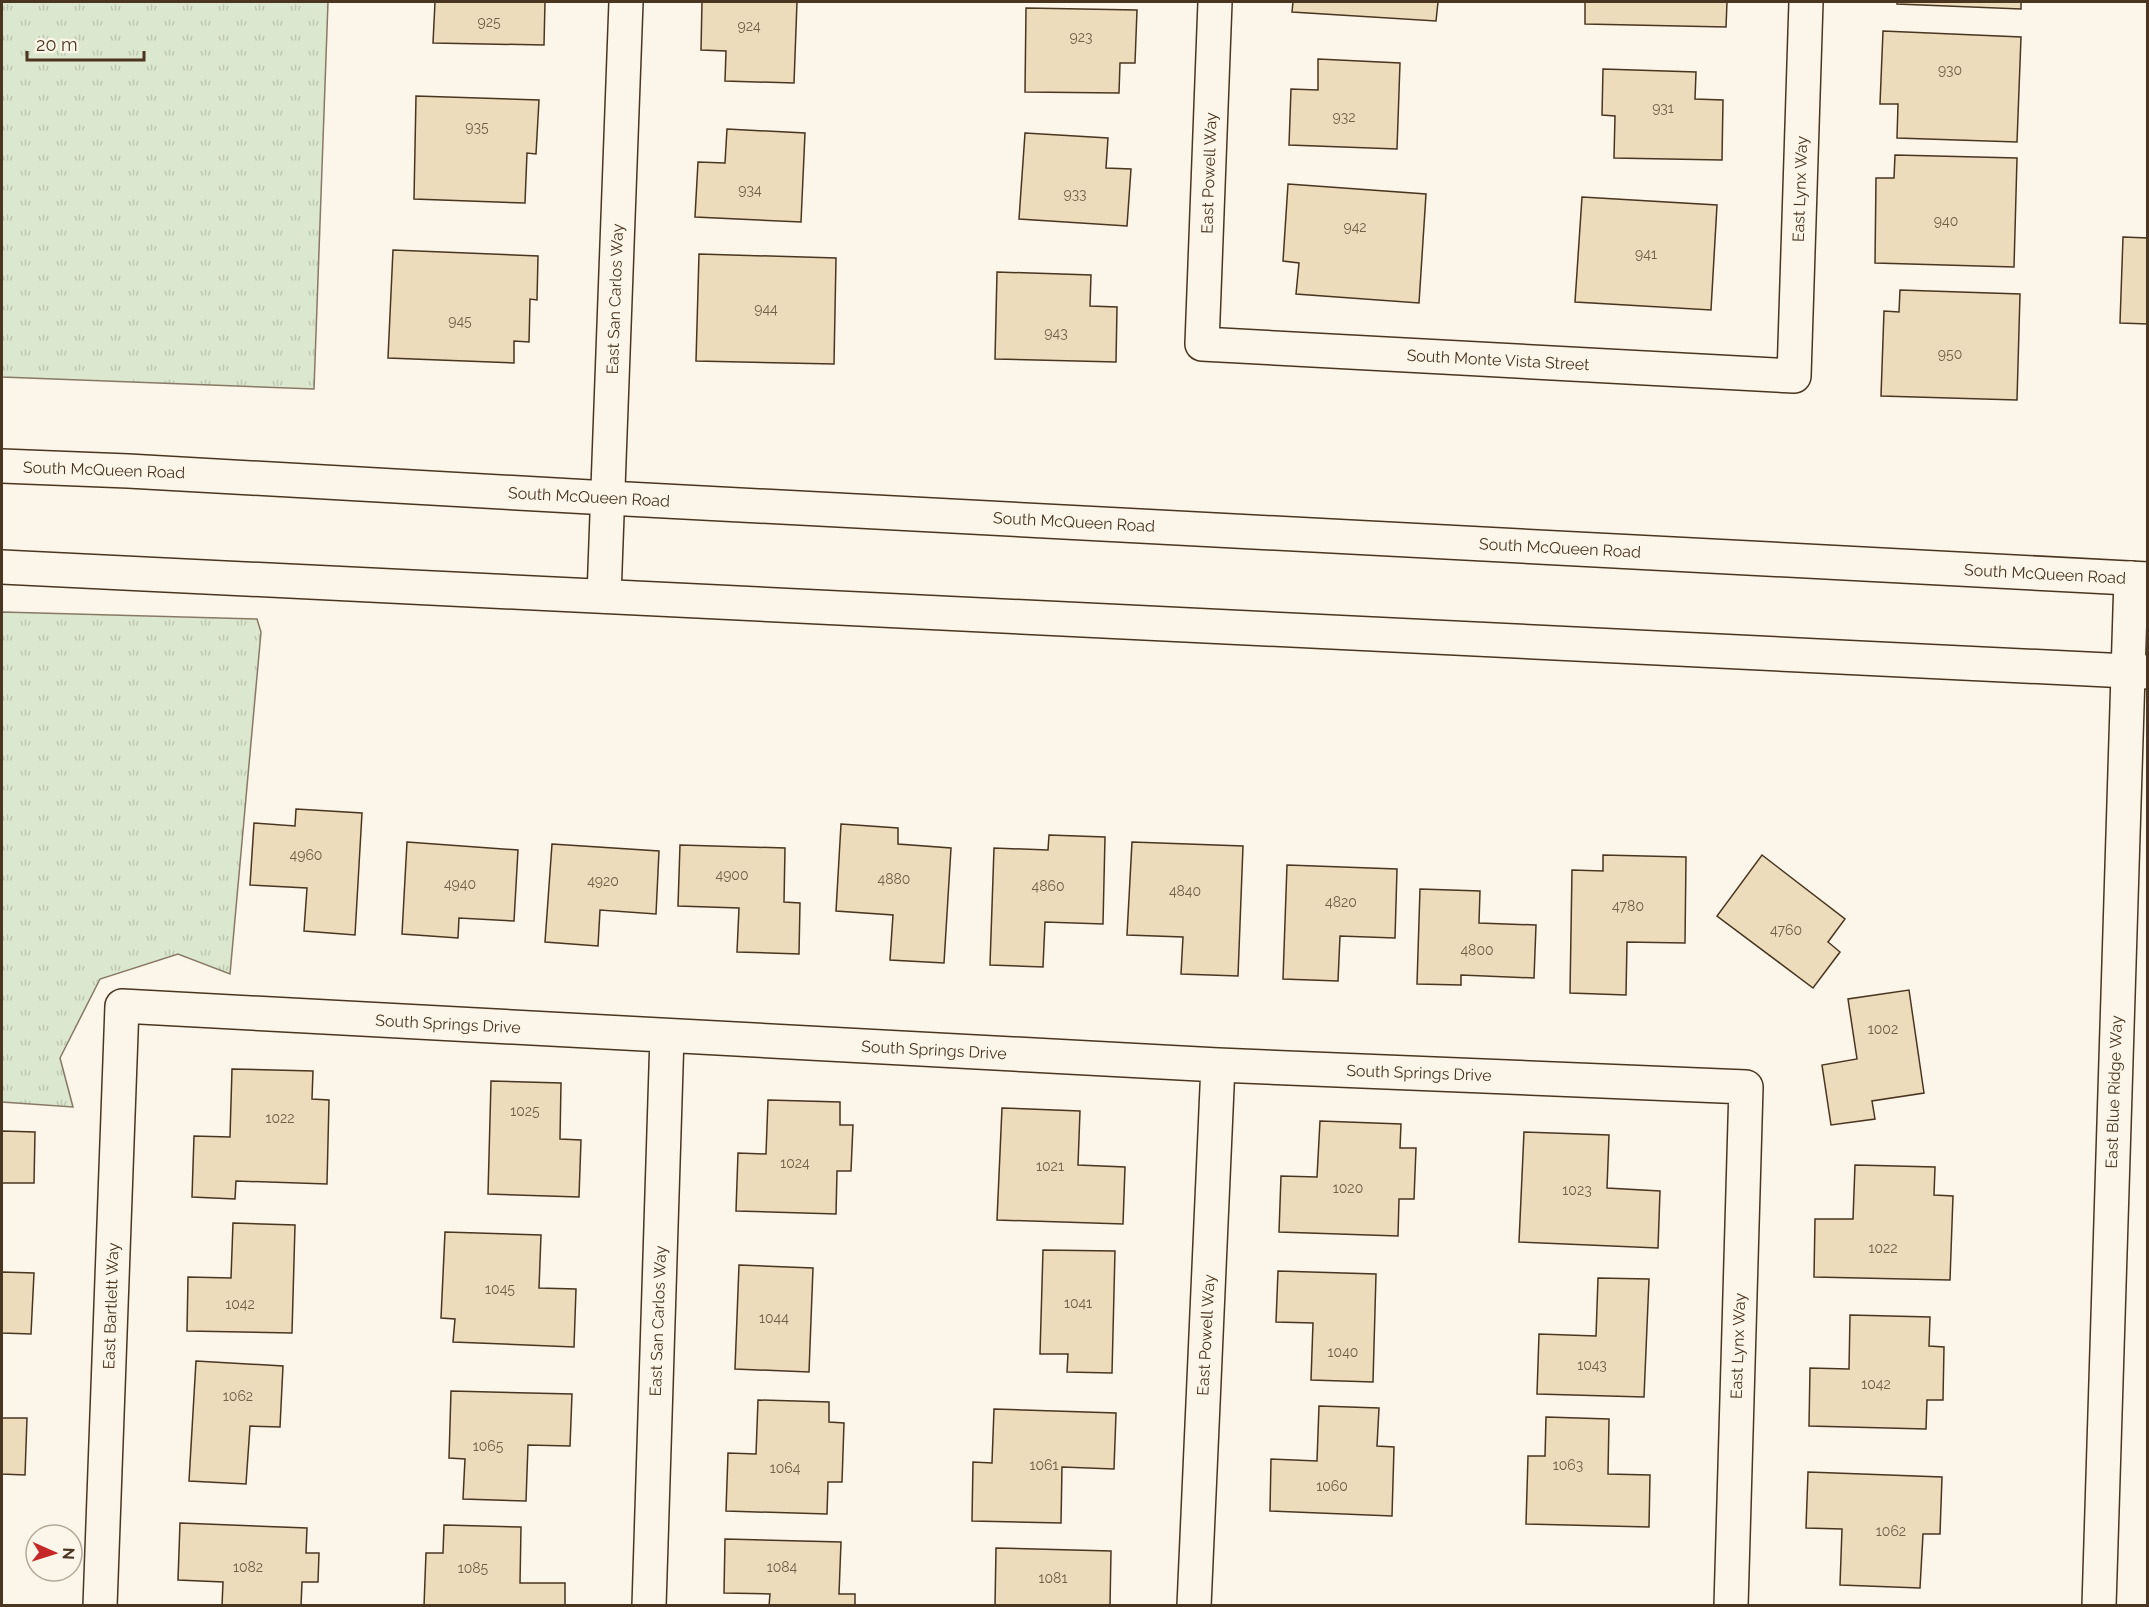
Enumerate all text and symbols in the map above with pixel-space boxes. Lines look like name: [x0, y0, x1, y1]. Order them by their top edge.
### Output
house number: 925: [477, 14, 501, 30]
house number: 924: [737, 18, 761, 34]
scale bar: [27, 24, 144, 62]
house number: 923: [1070, 29, 1092, 45]
text: 20 m: [36, 34, 78, 55]
house number: 930: [1938, 62, 1962, 78]
house number: 931: [1652, 100, 1674, 116]
house number: 932: [1333, 109, 1355, 125]
street label: East Powell Way: [1197, 112, 1221, 234]
house number: 935: [465, 119, 489, 135]
street label: East Lynx Way: [1789, 135, 1811, 242]
house number: 934: [738, 182, 762, 198]
house number: 933: [1063, 186, 1087, 202]
house number: 940: [1934, 213, 1958, 229]
house number: 942: [1343, 219, 1367, 235]
street label: East San Carlos Way: [603, 223, 627, 375]
house number: 941: [1635, 246, 1657, 262]
house number: 944: [754, 301, 778, 317]
house number: 945: [448, 313, 472, 329]
house number: 943: [1044, 325, 1068, 341]
street label: South Monte Vista Street: [1406, 346, 1590, 374]
house number: 950: [1938, 346, 1962, 362]
street label: South McQueen Road: [23, 458, 185, 482]
street label: South McQueen Road: [508, 483, 671, 511]
street label: South McQueen Road: [993, 508, 1156, 536]
street label: South McQueen Road: [1479, 534, 1642, 562]
street label: South McQueen Road: [1964, 560, 2127, 588]
house number: 4960: [290, 847, 322, 863]
house number: 4900: [716, 867, 748, 883]
house number: 4880: [878, 871, 910, 887]
house number: 4920: [587, 873, 619, 889]
house number: 4940: [444, 876, 476, 892]
house number: 4860: [1032, 878, 1064, 894]
house number: 4840: [1169, 883, 1201, 899]
house number: 4820: [1325, 894, 1357, 910]
house number: 4780: [1612, 898, 1644, 914]
house number: 4760: [1770, 922, 1802, 938]
house number: 4800: [1460, 942, 1494, 958]
street label: South Springs Drive: [375, 1011, 521, 1037]
street label: East Blue Ridge Way: [2102, 1015, 2126, 1169]
house number: 1002: [1868, 1021, 1898, 1037]
street label: South Springs Drive: [861, 1037, 1007, 1063]
street label: South Springs Drive: [1346, 1061, 1492, 1085]
house number: 1025: [510, 1103, 540, 1119]
house number: 1022: [265, 1110, 295, 1126]
house number: 1024: [780, 1155, 810, 1171]
house number: 1021: [1036, 1158, 1064, 1174]
house number: 1020: [1333, 1180, 1363, 1196]
house number: 1023: [1562, 1182, 1592, 1198]
house number: 1022: [1868, 1240, 1898, 1256]
street label: East Bartlett Way: [99, 1242, 123, 1370]
street label: East San Carlos Way: [646, 1245, 670, 1397]
street label: East Powell Way: [1193, 1274, 1219, 1396]
house number: 1045: [485, 1281, 515, 1297]
street label: East Lynx Way: [1727, 1292, 1749, 1399]
house number: 1041: [1064, 1295, 1092, 1311]
house number: 1042: [225, 1296, 255, 1312]
house number: 1044: [759, 1310, 789, 1326]
house number: 1040: [1328, 1344, 1358, 1360]
house number: 1043: [1577, 1357, 1607, 1373]
house number: 1042: [1861, 1376, 1891, 1392]
house number: 1062: [223, 1388, 253, 1404]
house number: 1065: [473, 1438, 504, 1454]
house number: 1061: [1030, 1457, 1059, 1473]
house number: 1063: [1553, 1457, 1583, 1473]
house number: 1064: [770, 1460, 801, 1476]
house number: 1060: [1316, 1478, 1348, 1494]
north arrow: [24, 1523, 84, 1583]
house number: 1062: [1876, 1523, 1906, 1539]
text: N: [59, 1547, 78, 1560]
house number: 1082: [233, 1559, 263, 1575]
house number: 1084: [767, 1559, 798, 1575]
house number: 1085: [458, 1560, 489, 1576]
house number: 1081: [1039, 1570, 1067, 1586]

